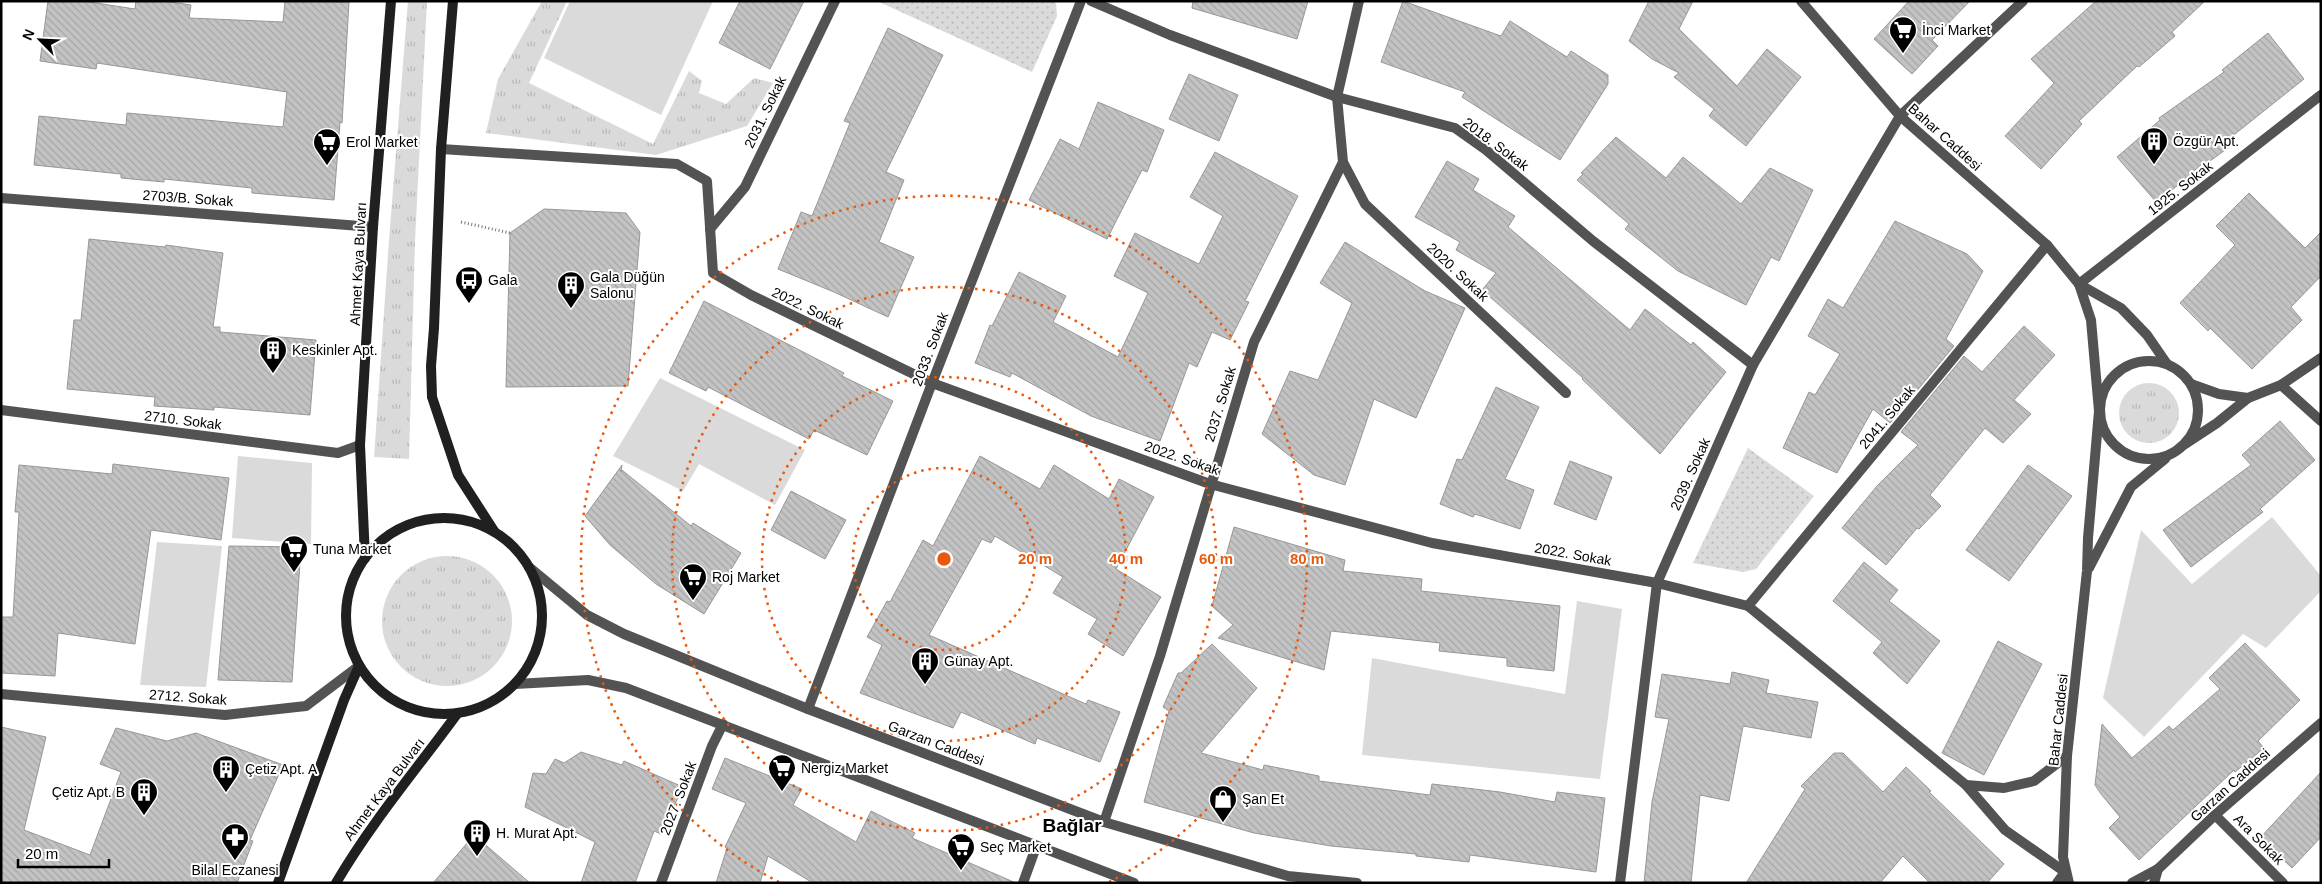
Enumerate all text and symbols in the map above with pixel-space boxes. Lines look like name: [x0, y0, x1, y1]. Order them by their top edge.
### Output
north arrow: [15, 15, 65, 65]
supermarket icon: İnci Market: [1888, 15, 1918, 54]
place label: İnci Market: [1922, 21, 1991, 38]
text: N: [19, 27, 37, 43]
street label: 2031. Sokak: [741, 73, 790, 150]
street label: Bahar Caddesi: [1905, 100, 1985, 174]
street label: 2018. Sokak: [1460, 114, 1533, 174]
building icon: Özgür Apt.: [2139, 126, 2169, 165]
supermarket icon: Erol Market: [312, 127, 342, 166]
place label: Özgür Apt.: [2173, 132, 2239, 149]
place label: Erol Market: [346, 134, 418, 150]
street label: 1925. Sokak: [2144, 157, 2216, 218]
street label: 2703/B. Sokak: [142, 187, 235, 209]
street label: Ahmet Kaya Bulvarı: [347, 202, 369, 326]
street label: 2020. Sokak: [1424, 240, 1493, 305]
bus stop icon: Gala: [454, 265, 484, 304]
place label: Gala Düğün Salonu: [590, 269, 665, 301]
building icon: Gala Düğün Salonu: [556, 270, 586, 309]
place label: Gala: [488, 272, 518, 288]
street label: 2022. Sokak: [770, 284, 847, 333]
street label: 2033. Sokak: [909, 309, 952, 388]
building icon: Keskinler Apt.: [258, 335, 288, 374]
place label: Keskinler Apt.: [292, 342, 378, 358]
street label: 2037. Sokak: [1201, 363, 1239, 444]
street label: 2041. Sokak: [1856, 381, 1919, 452]
street label: 2710. Sokak: [143, 407, 224, 433]
street label: 2039. Sokak: [1667, 434, 1714, 513]
street label: 2022. Sokak: [1143, 438, 1222, 479]
supermarket icon: Tuna Market: [279, 534, 309, 573]
street label: 2022. Sokak: [1533, 539, 1614, 569]
place label: Tuna Market: [313, 541, 391, 557]
centre of rings: [935, 550, 953, 568]
text: 20 m: [1018, 550, 1052, 567]
text: 40 m: [1109, 550, 1143, 567]
text: 60 m: [1199, 550, 1233, 567]
text: 80 m: [1290, 550, 1324, 567]
supermarket icon: Roj Market: [678, 562, 708, 601]
place label: Roj Market: [712, 569, 780, 585]
building icon: Günay Apt.: [910, 646, 940, 685]
place label: Günay Apt.: [944, 653, 1013, 669]
street label: Bahar Caddesi: [2045, 673, 2071, 767]
street label: 2712. Sokak: [149, 686, 228, 708]
street label: Garzan Caddesi: [886, 717, 986, 769]
street label: Ahmet Kaya Bulvarı: [340, 735, 428, 843]
street label: Garzan Caddesi: [2187, 745, 2273, 825]
supermarket icon: Nergiz Market: [767, 753, 797, 792]
building icon: Çetiz Apt. A: [211, 754, 241, 793]
street label: 2027. Sokak: [657, 758, 700, 837]
place label: Nergiz Market: [801, 760, 888, 776]
place label: Çetiz Apt. A: [245, 761, 318, 777]
building icon: Çetiz Apt. B: [129, 777, 159, 816]
place label: Çetiz Apt. B: [52, 784, 125, 800]
shop icon: Şan Et: [1208, 784, 1238, 823]
place label: Şan Et: [1242, 791, 1284, 807]
street label: Ara Sokak: [2231, 811, 2288, 868]
district label: Bağlar: [1042, 815, 1102, 836]
building icon: H. Murat Apt.: [462, 818, 492, 857]
pharmacy icon: Bilal Eczanesi: [220, 822, 250, 861]
place label: H. Murat Apt.: [496, 825, 578, 841]
supermarket icon: Seç Market: [946, 832, 976, 871]
scale bar: [18, 836, 109, 868]
place label: Seç Market: [980, 839, 1051, 855]
text: 20 m: [25, 845, 58, 862]
place label: Bilal Eczanesi: [191, 862, 279, 878]

